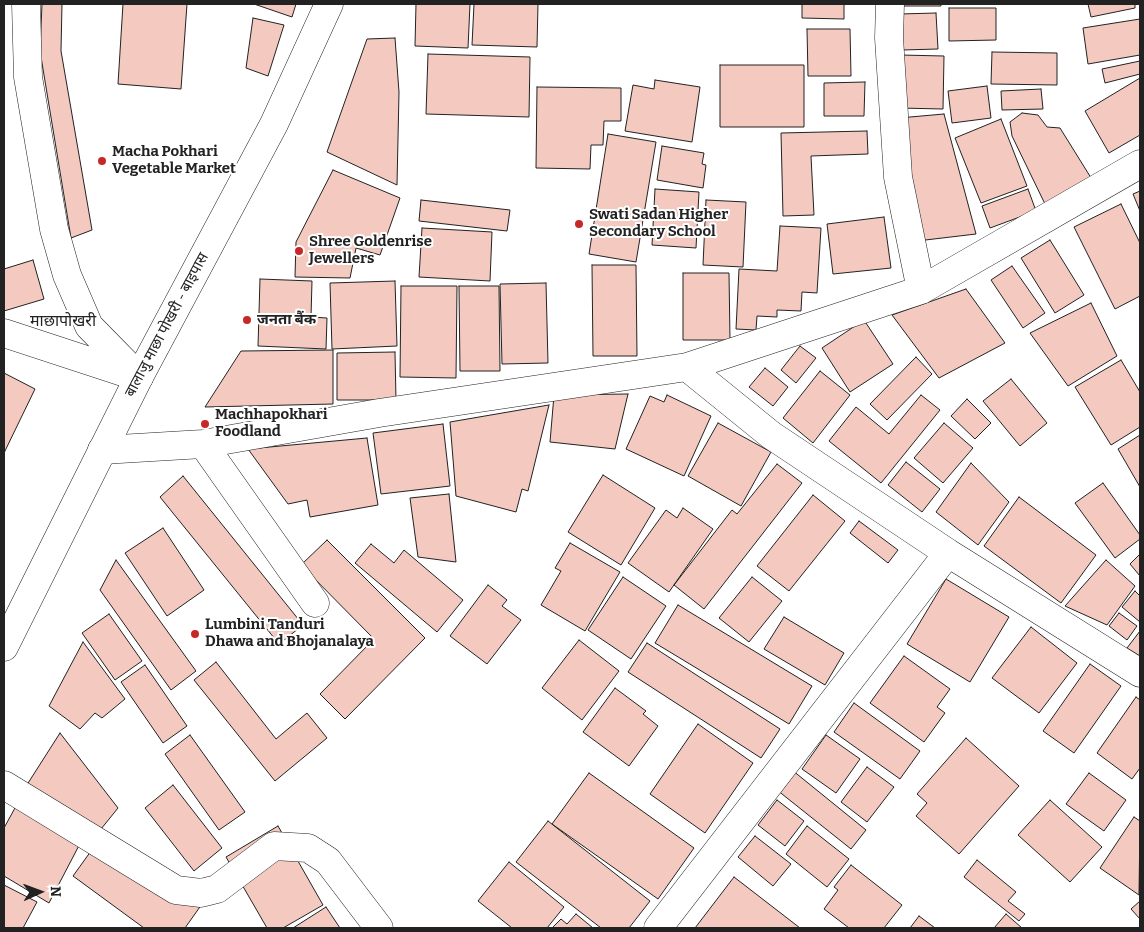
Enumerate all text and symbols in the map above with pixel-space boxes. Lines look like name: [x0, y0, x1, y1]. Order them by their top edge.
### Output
place label: Macha Pokhari Vegetable Market: [112, 143, 236, 178]
marker: Macha Pokhari Vegetable Market: [96, 155, 108, 167]
place label: Swati Sadan Higher Secondary School: [589, 206, 728, 241]
marker: Swati Sadan Higher Secondary School: [573, 218, 585, 230]
place label: Shree Goldenrise Jewellers: [309, 233, 432, 268]
marker: Shree Goldenrise Jewellers: [293, 245, 305, 257]
street label: बालाजु माछा पोखरी - बाइपास: [121, 250, 213, 400]
place label: जनता बैंक: [257, 311, 316, 329]
district label: माछापोखरी: [30, 312, 96, 332]
marker: जनता बैंक: [241, 314, 253, 326]
place label: Machhapokhari Foodland: [215, 406, 328, 441]
marker: Machhapokhari Foodland: [199, 418, 211, 430]
place label: Lumbini Tanduri Dhawa and Bhojanalaya: [205, 616, 374, 651]
marker: Lumbini Tanduri Dhawa and Bhojanalaya: [189, 628, 201, 640]
north arrow: [15, 867, 65, 917]
text: N: [47, 886, 64, 897]

